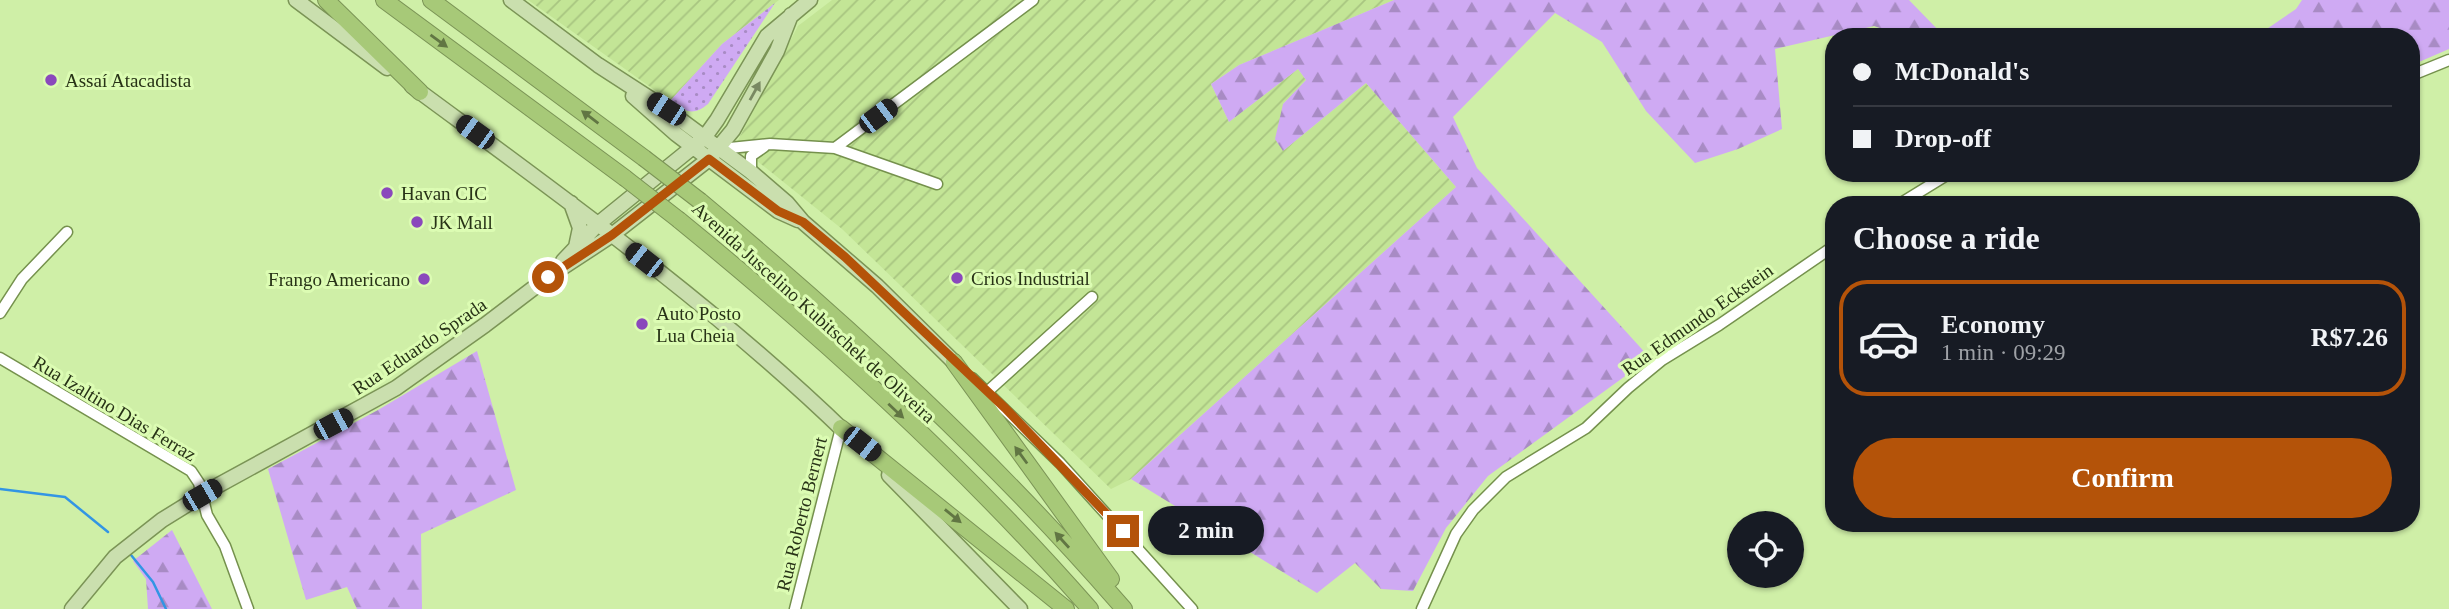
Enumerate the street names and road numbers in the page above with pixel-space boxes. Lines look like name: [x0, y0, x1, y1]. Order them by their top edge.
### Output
street label: Avenida Juscelino Kubitschek de Oliveira: [688, 198, 940, 427]
street label: Rua Edmundo Eckstein: [1618, 259, 1777, 379]
street label: Rua Eduardo Sprada: [348, 293, 491, 399]
street label: Rua Izaltino Dias Ferraz: [30, 351, 200, 465]
street label: Rua Roberto Bernert: [772, 434, 831, 593]

